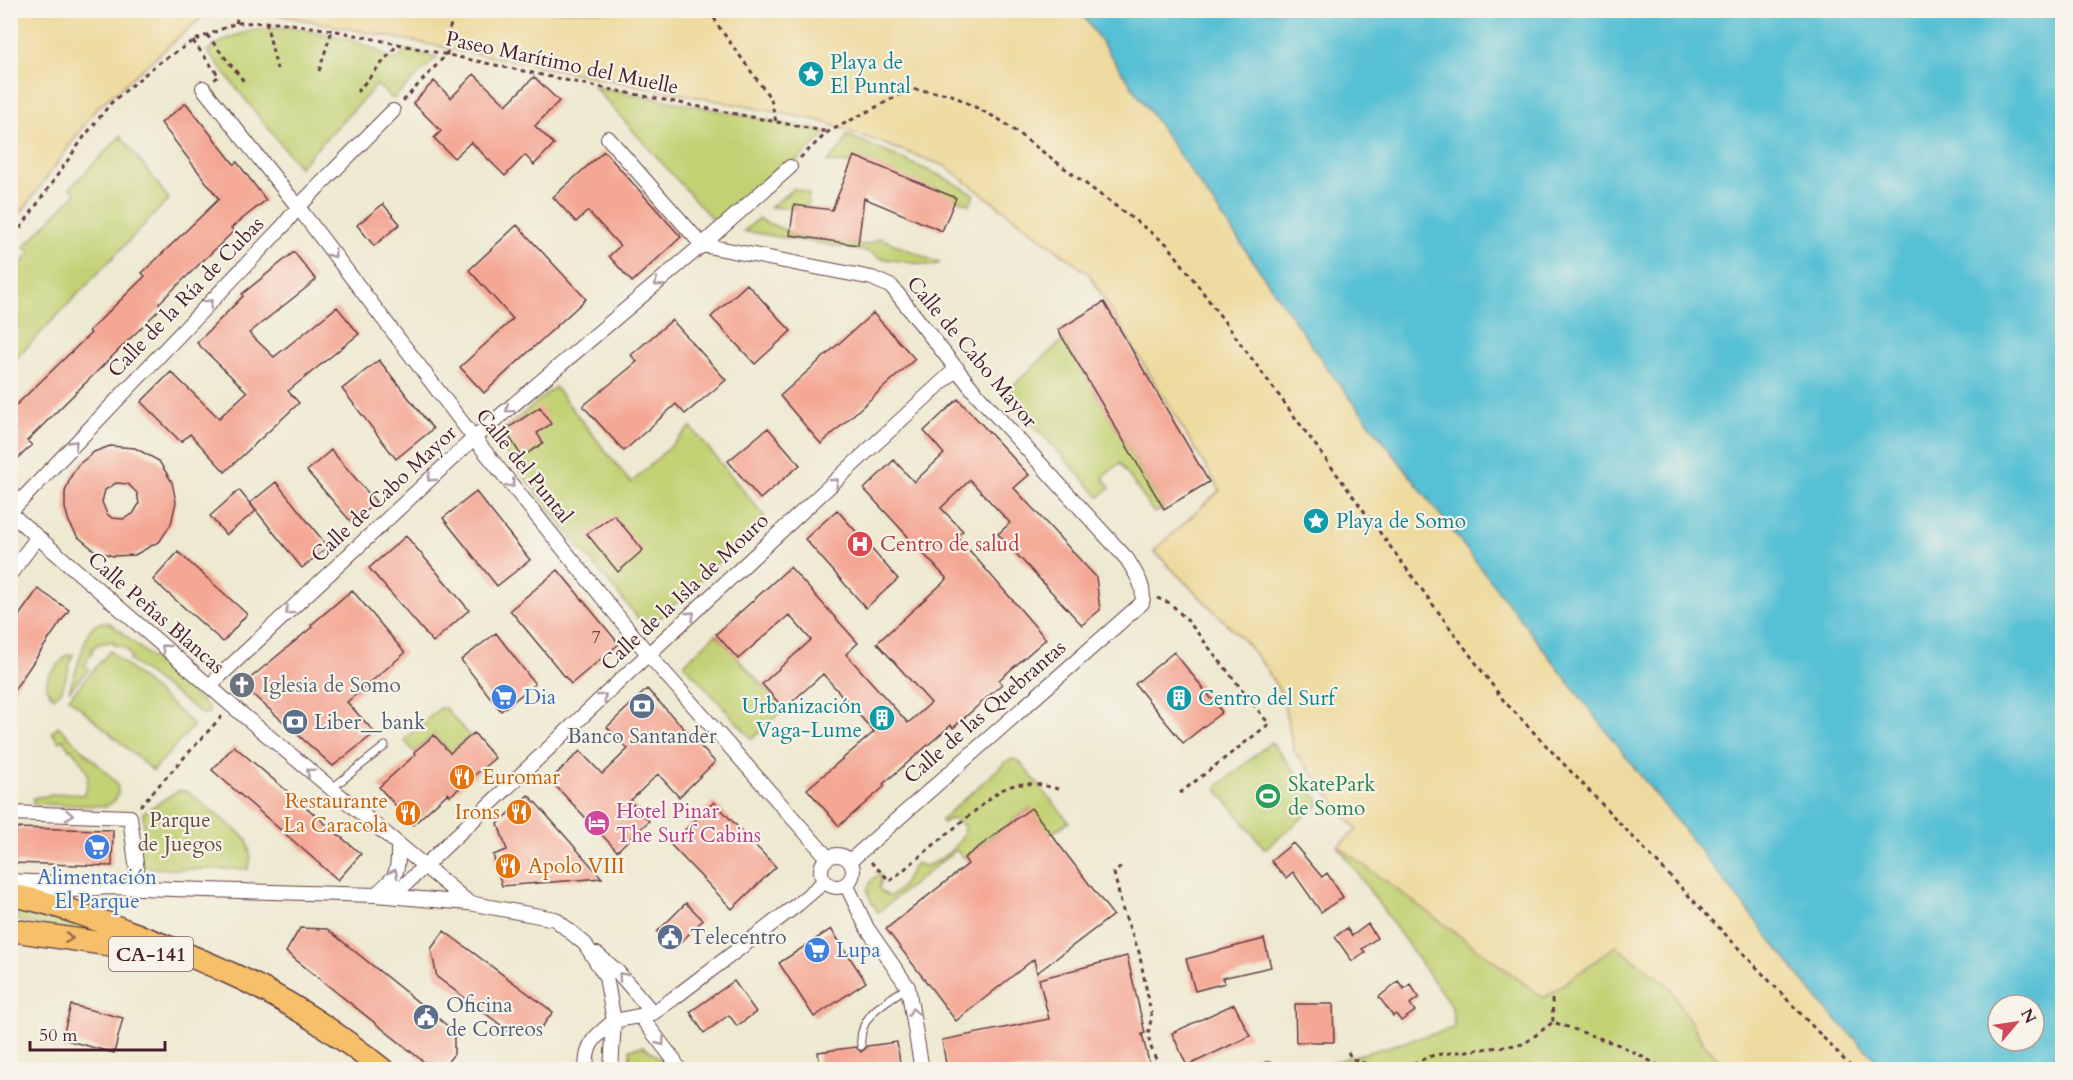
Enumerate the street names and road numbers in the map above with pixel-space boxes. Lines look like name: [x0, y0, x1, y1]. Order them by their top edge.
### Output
street label: Paseo Marítimo del Muelle: [443, 24, 681, 102]
street label: Calle de la Ría de Cubas: [101, 210, 271, 384]
street label: Calle de Cabo Mayor: [900, 270, 1044, 434]
street label: Calle del Puntal: [469, 403, 579, 529]
street label: Calle de Cabo Mayor: [305, 418, 464, 569]
street label: Calle de la Isla de Mouro: [595, 506, 775, 678]
street label: Calle Peñas Blancas: [81, 545, 231, 681]
street label: Calle de las Quebrantas: [898, 633, 1072, 791]
road number: CA-141: [109, 937, 193, 971]

